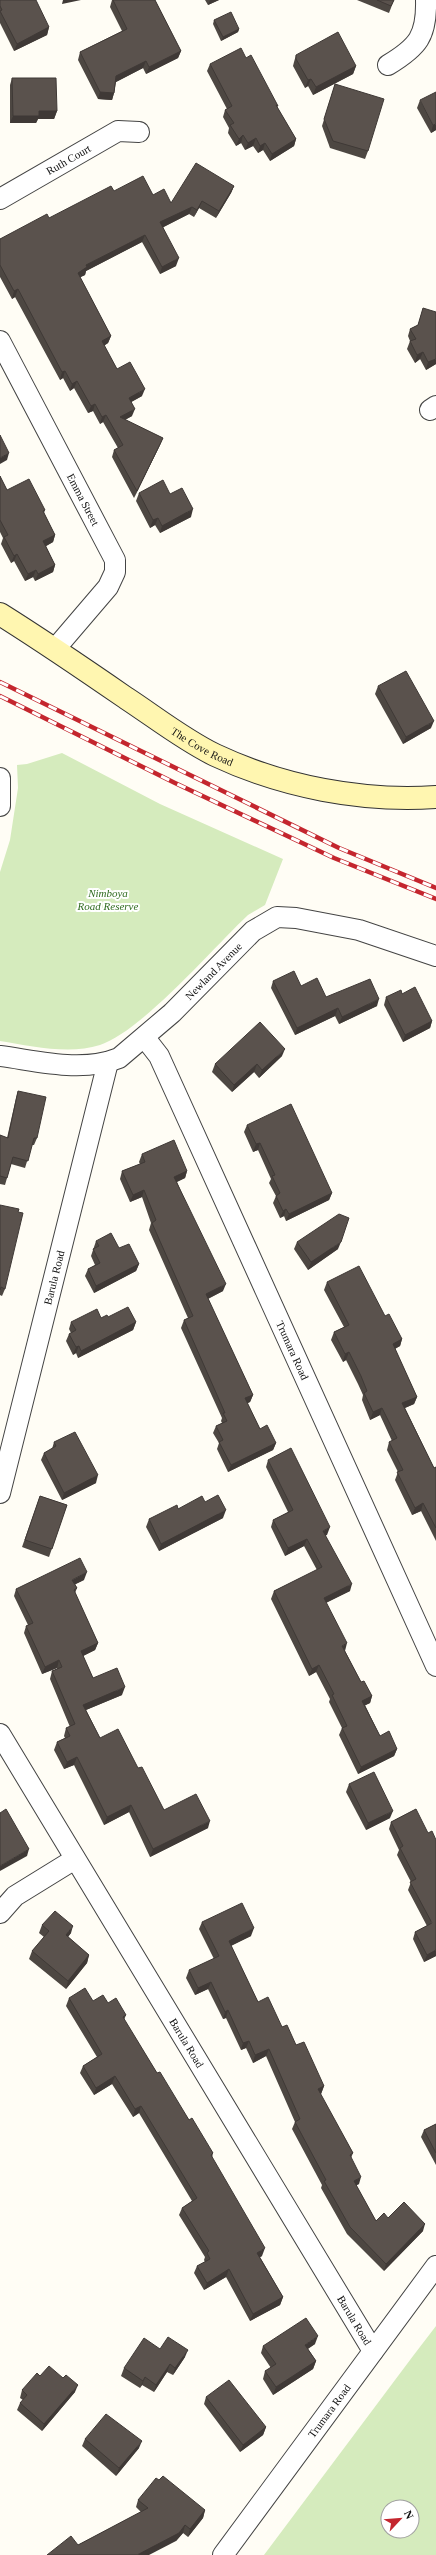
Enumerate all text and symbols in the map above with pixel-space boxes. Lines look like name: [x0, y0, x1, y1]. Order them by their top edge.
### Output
street label: Ruth Court: [44, 142, 93, 177]
street label: Emma Street: [65, 471, 102, 528]
street label: The Cove Road: [169, 725, 235, 769]
park label: Nimboya Road Reserve: [77, 887, 139, 912]
street label: Newland Avenue: [183, 940, 244, 1002]
street label: Barula Road: [41, 1249, 67, 1306]
street label: Trumara Road: [274, 1319, 311, 1382]
street label: Barula Road: [167, 2016, 206, 2070]
street label: Barula Road: [335, 2293, 374, 2347]
street label: Trumara Road: [306, 2381, 353, 2440]
north arrow: [380, 2499, 420, 2539]
text: N: [402, 2508, 416, 2521]

